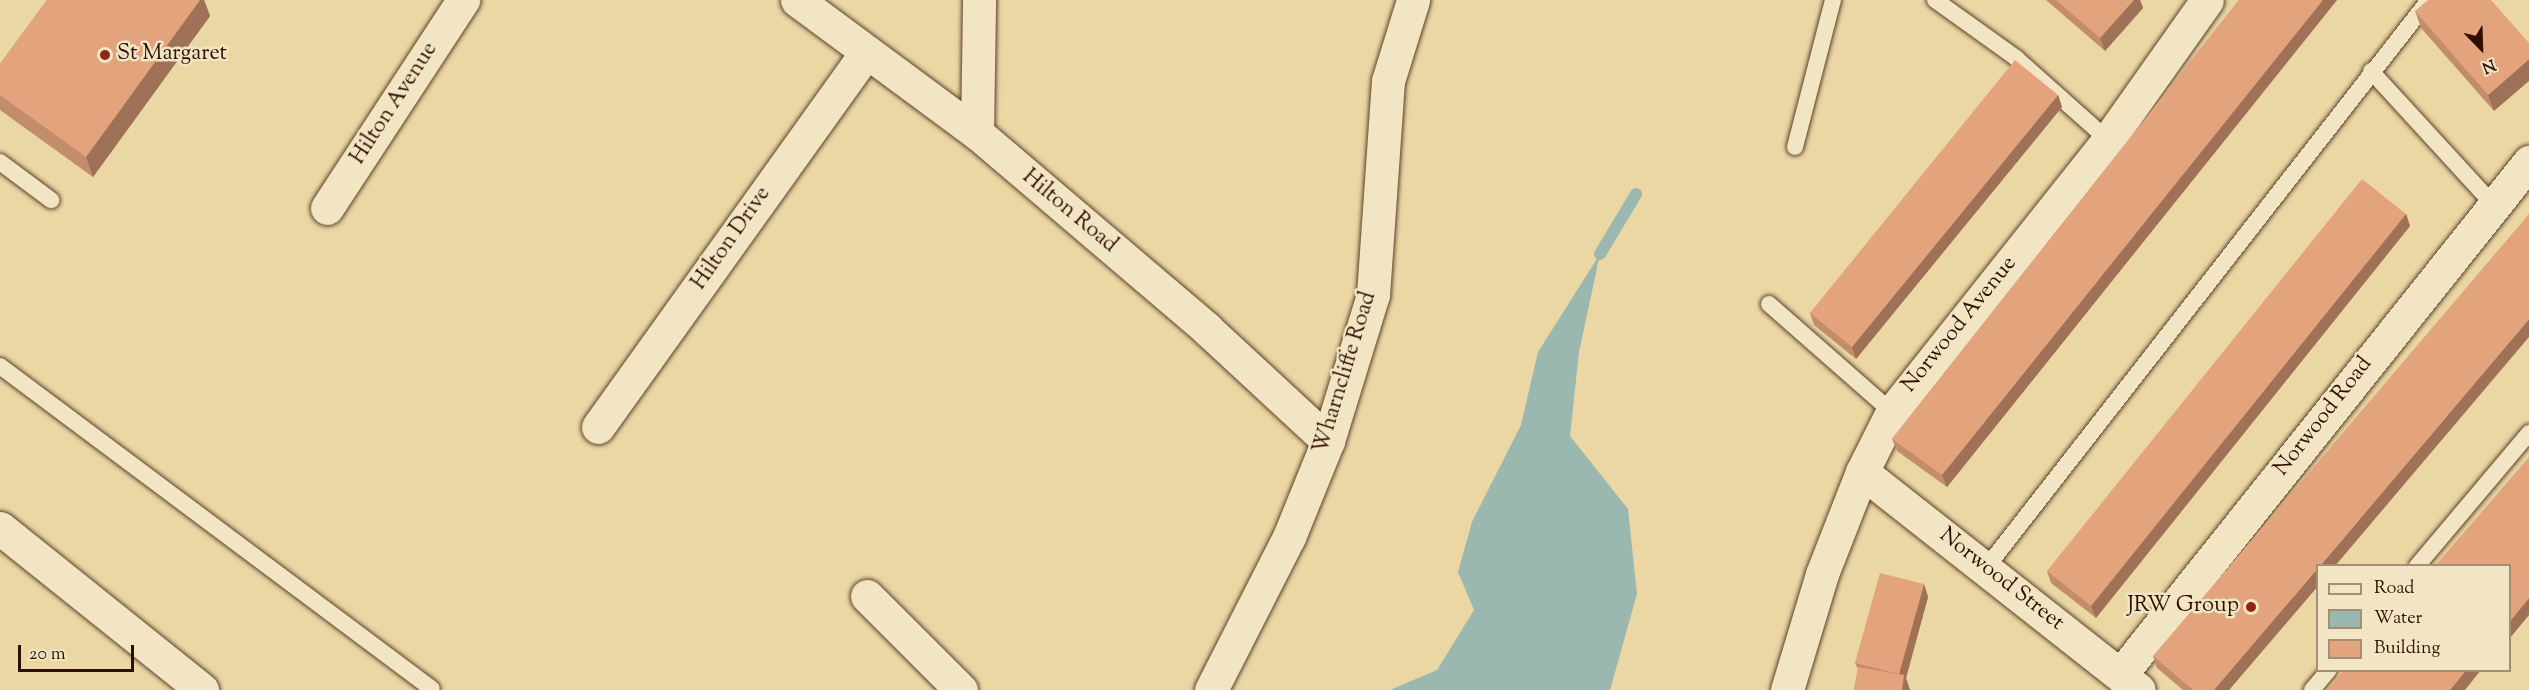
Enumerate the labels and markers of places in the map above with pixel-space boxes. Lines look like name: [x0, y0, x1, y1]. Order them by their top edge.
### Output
place label: St Margaret: [117, 42, 227, 68]
marker: St Margaret: [98, 48, 112, 62]
place label: JRW Group: [2127, 594, 2239, 620]
marker: JRW Group: [2244, 600, 2258, 614]

